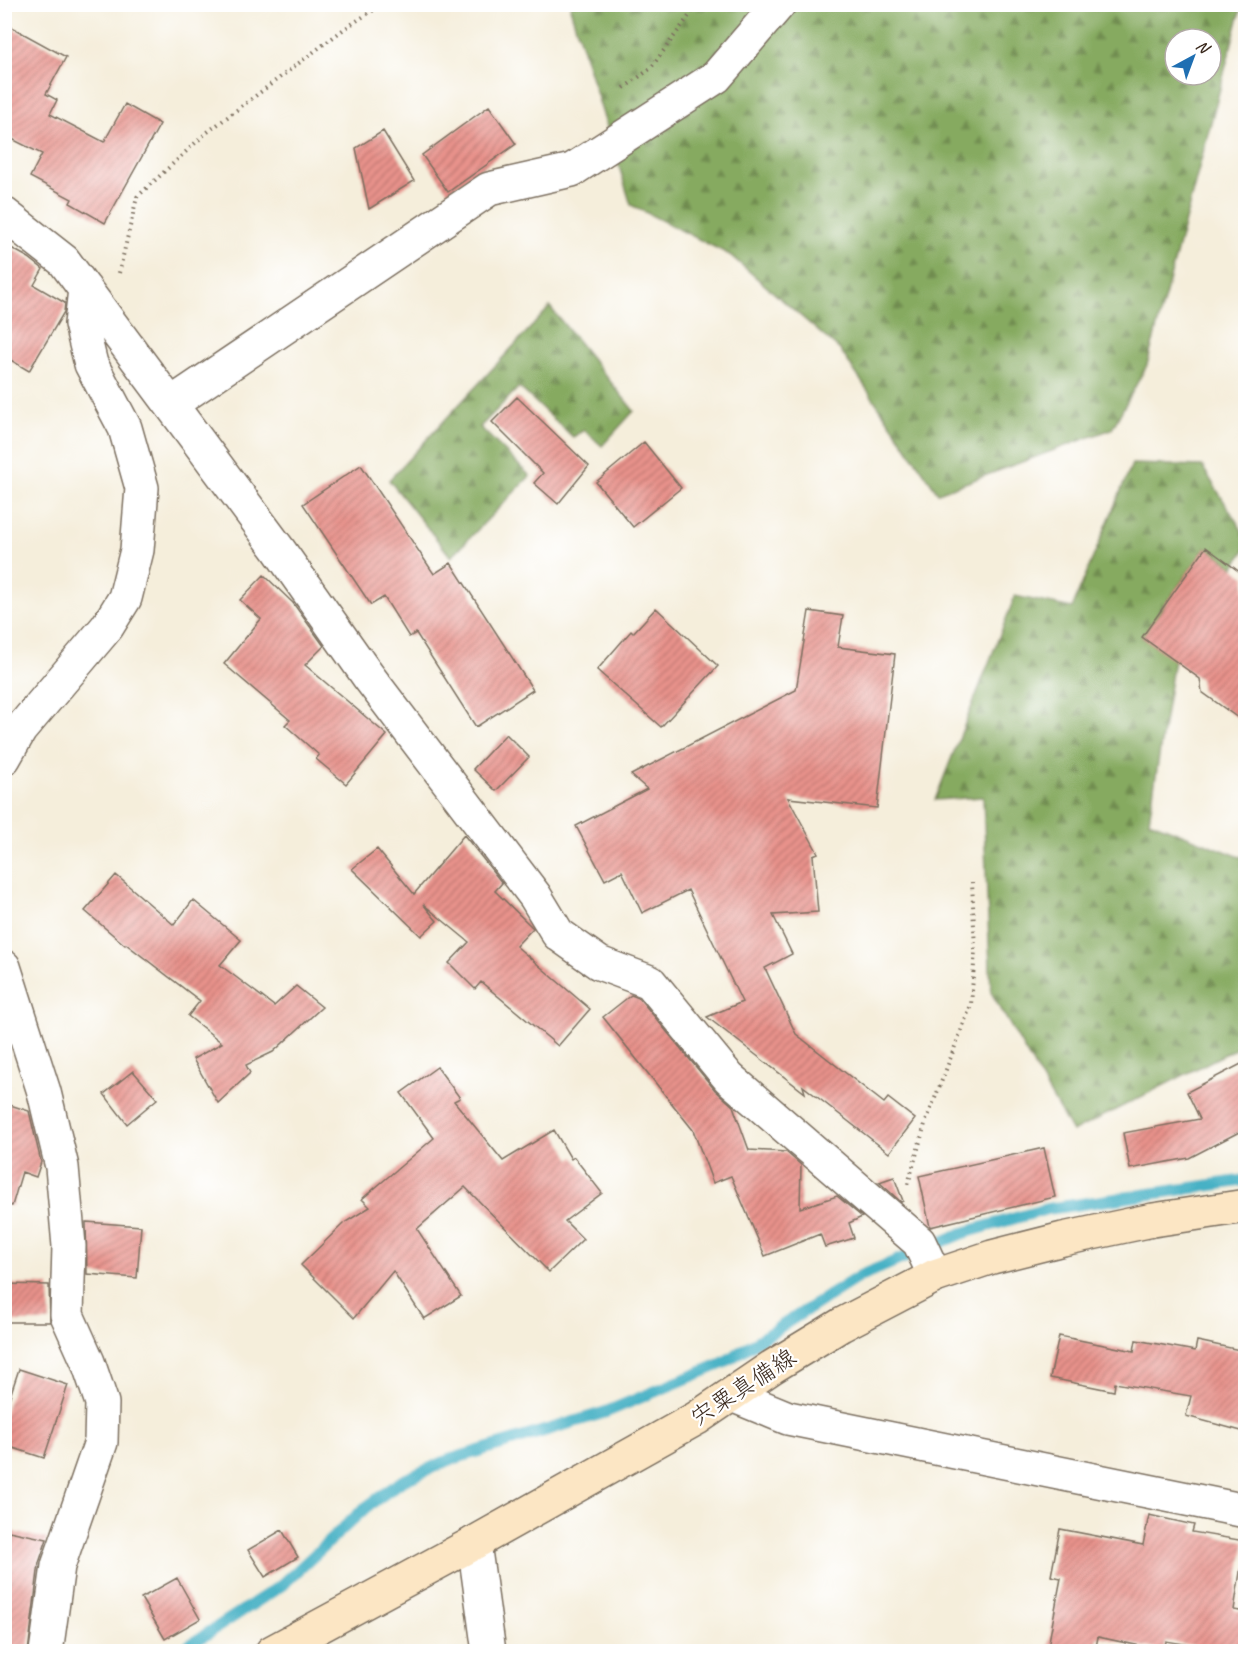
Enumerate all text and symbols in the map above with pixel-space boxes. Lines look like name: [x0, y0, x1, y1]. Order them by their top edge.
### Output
north arrow: [1163, 27, 1223, 87]
text: N: [1192, 36, 1215, 59]
street label: 宍粟真備線: [685, 1342, 801, 1432]

